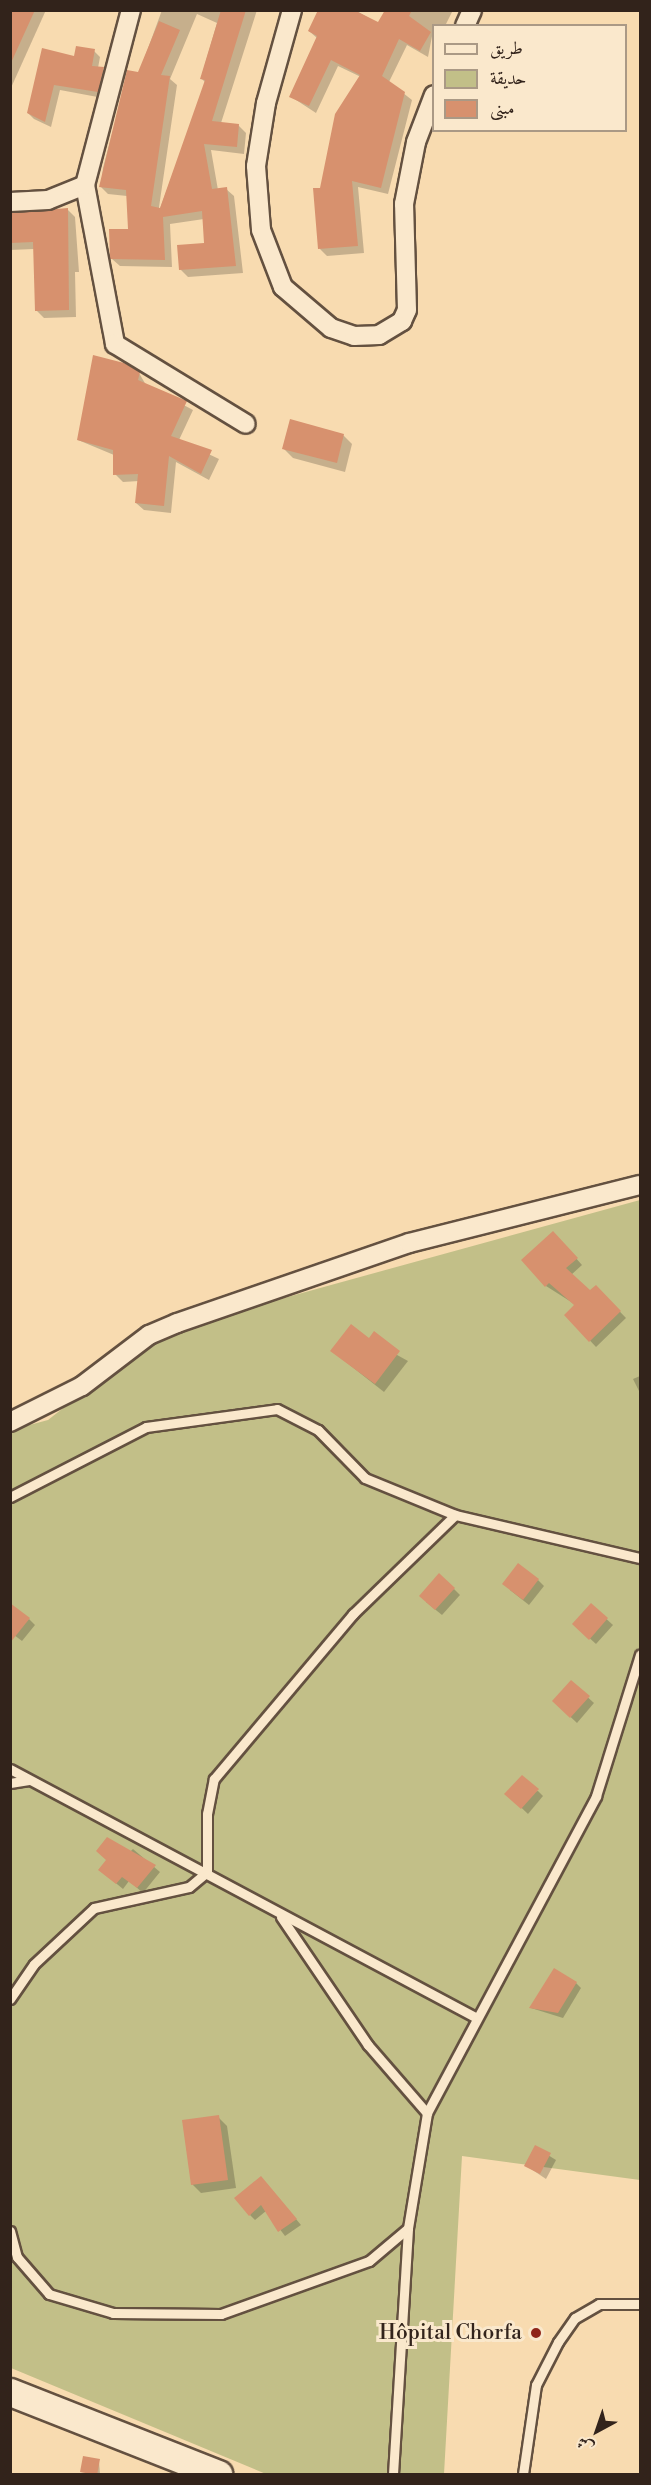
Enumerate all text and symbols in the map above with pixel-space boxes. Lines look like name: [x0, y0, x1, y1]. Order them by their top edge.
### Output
legend: [432, 24, 627, 132]
text: طريق: [490, 37, 523, 60]
text: حديقة: [490, 67, 526, 90]
text: مبنى: [490, 97, 515, 120]
place label: Hôpital Chorfa: [379, 2320, 522, 2346]
marker: Hôpital Chorfa: [527, 2324, 545, 2342]
north arrow: [567, 2401, 627, 2461]
text: ش: [573, 2432, 598, 2458]

